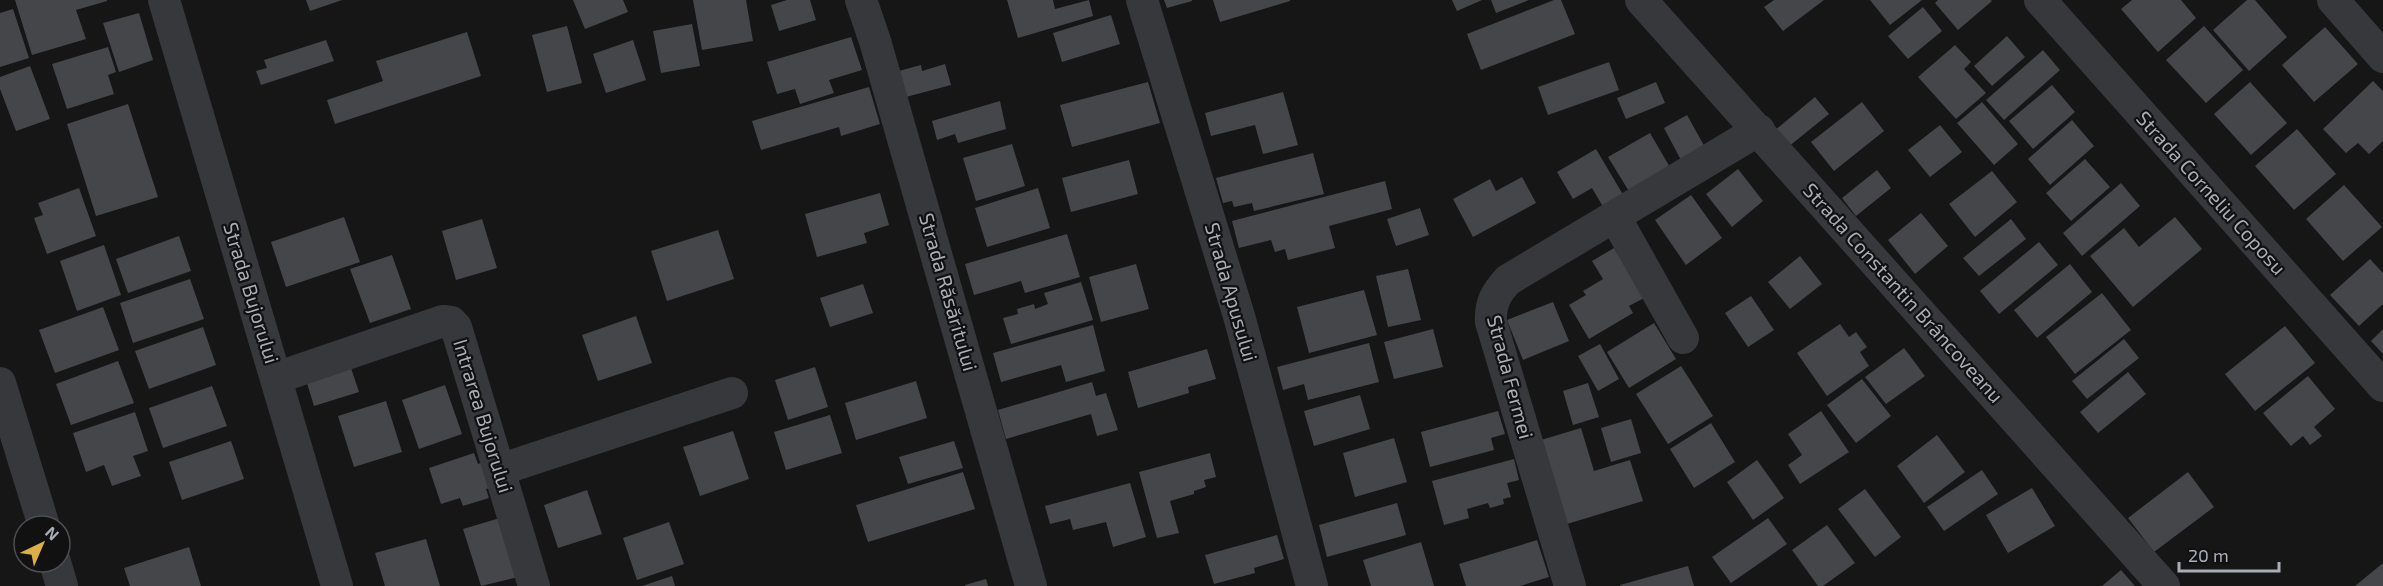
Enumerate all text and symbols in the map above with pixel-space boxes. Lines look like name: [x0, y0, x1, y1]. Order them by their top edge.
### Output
street label: Strada Corneliu Coposu: [2132, 106, 2292, 279]
street label: Strada Constantin Brâncoveanu: [1799, 178, 2009, 407]
street label: Strada Răsăritului: [915, 210, 983, 374]
street label: Strada Bujorului: [219, 219, 285, 366]
street label: Strada Apusului: [1201, 219, 1263, 364]
street label: Strada Fermei: [1483, 312, 1539, 441]
street label: Intrarea Bujorului: [449, 336, 519, 495]
north arrow: [12, 514, 72, 574]
text: N: [42, 522, 64, 544]
scale bar: [2179, 535, 2280, 573]
text: 20 m: [2188, 544, 2229, 566]

